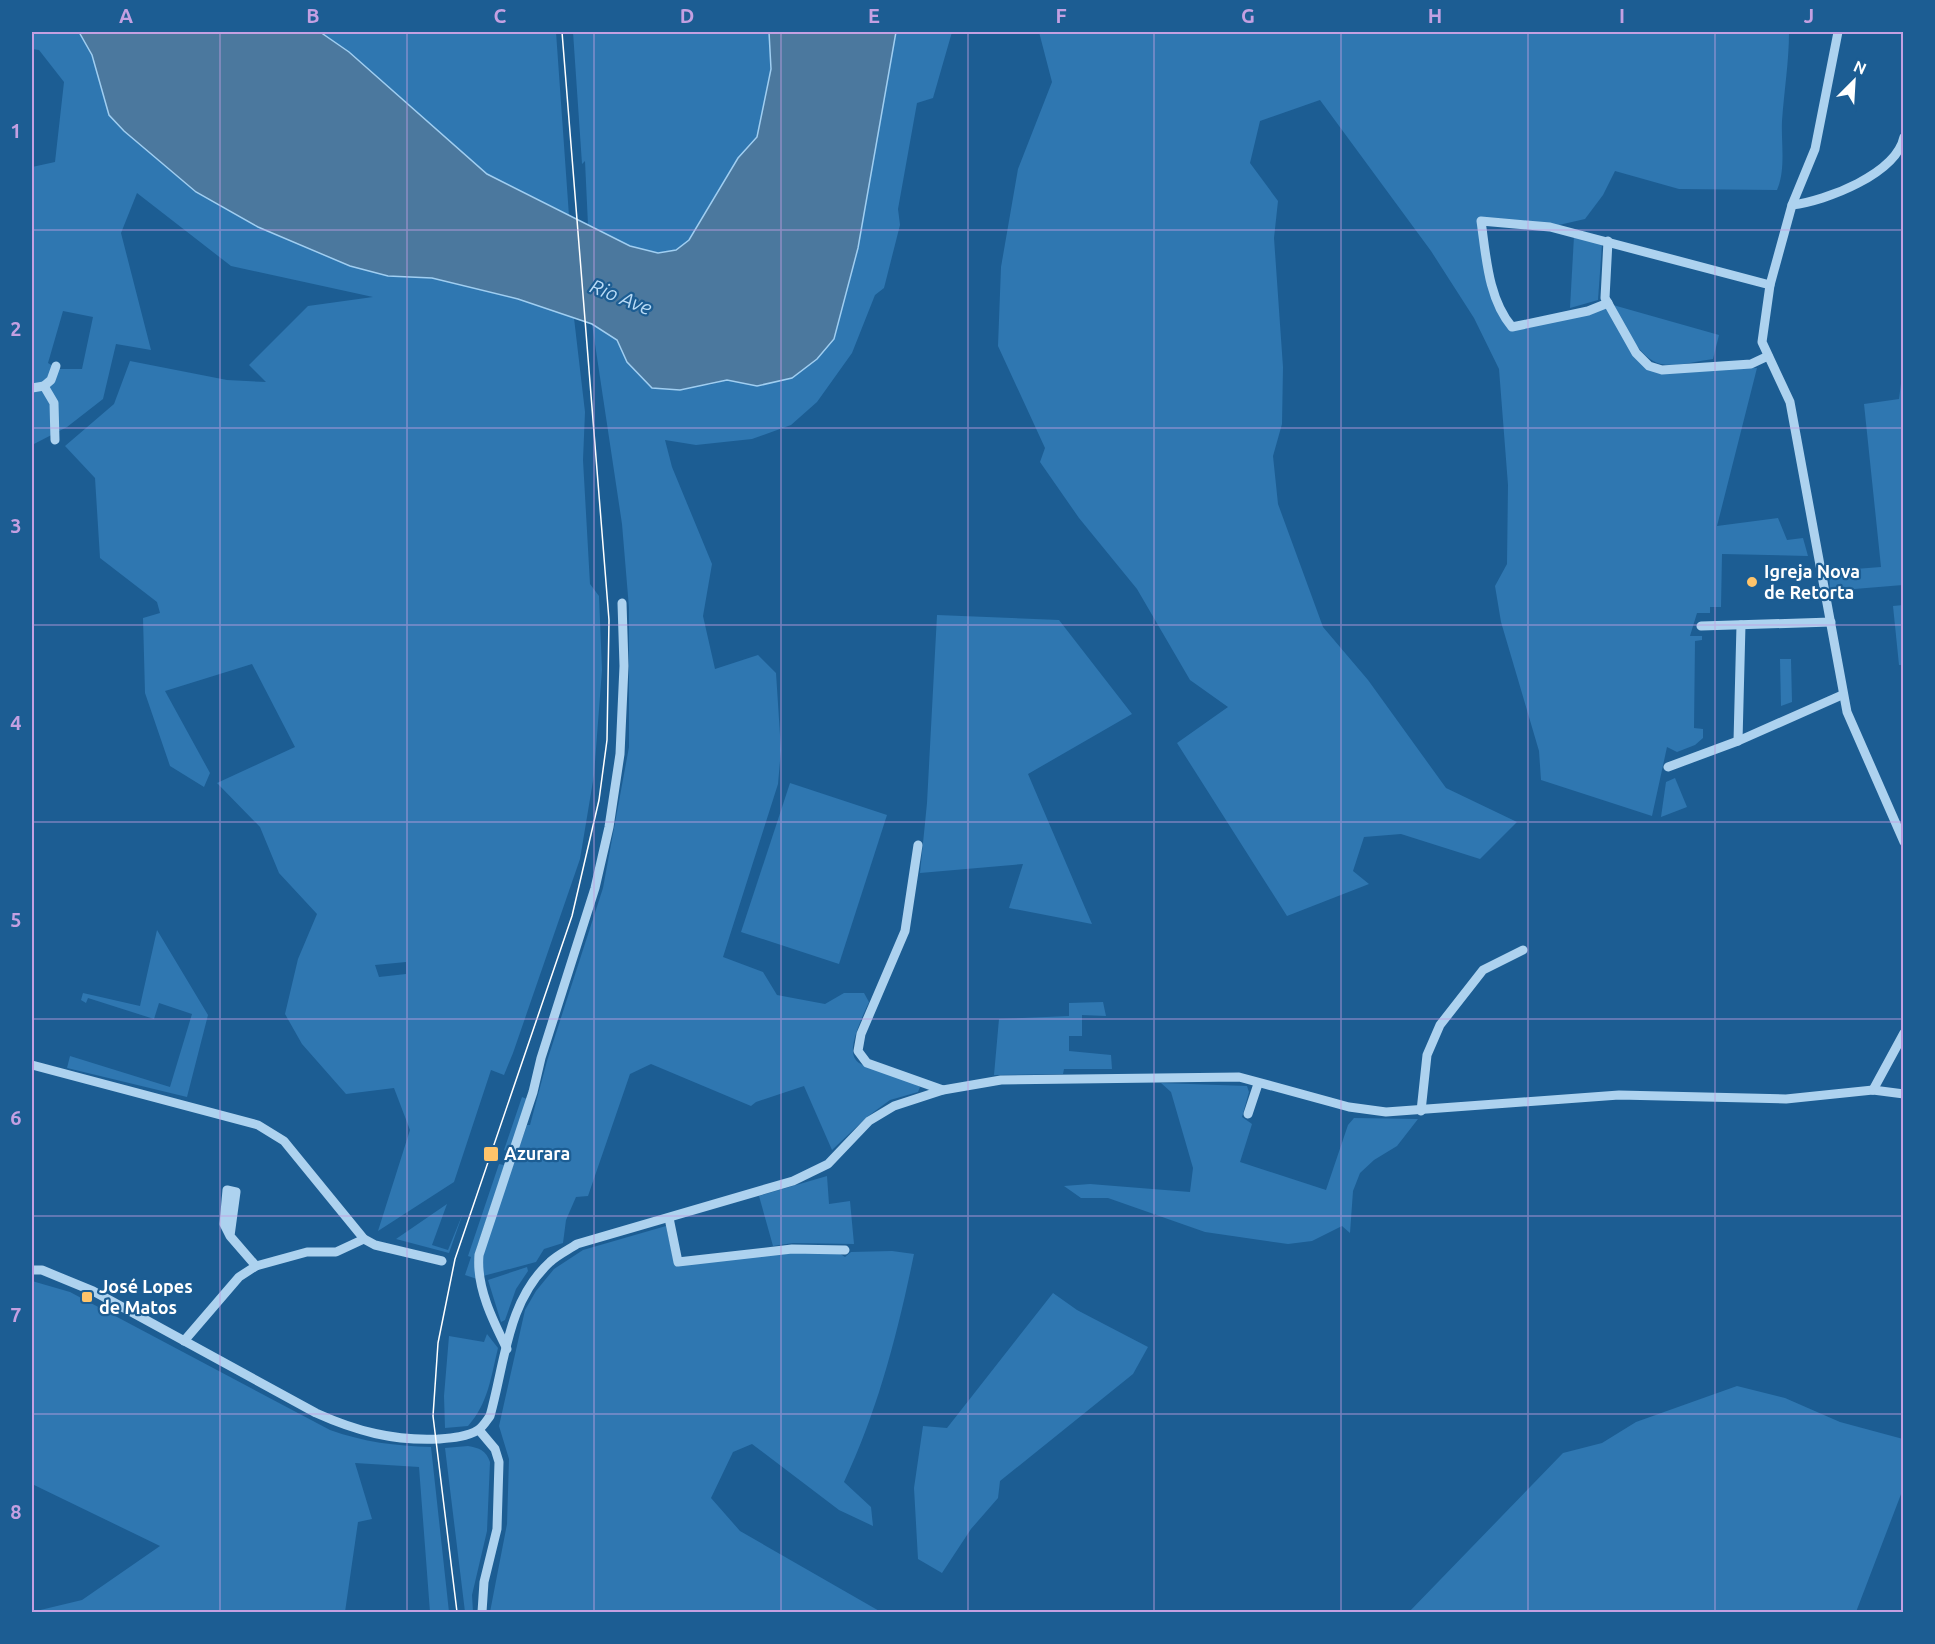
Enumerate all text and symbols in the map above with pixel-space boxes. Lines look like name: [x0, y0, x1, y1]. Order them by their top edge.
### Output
text: A: [119, 4, 133, 27]
text: B: [306, 4, 320, 27]
text: C: [494, 4, 507, 27]
text: D: [680, 4, 694, 27]
text: E: [868, 4, 880, 27]
text: F: [1055, 4, 1067, 27]
text: G: [1241, 4, 1255, 27]
text: H: [1428, 4, 1442, 27]
text: I: [1619, 4, 1625, 27]
text: J: [1804, 4, 1814, 27]
north arrow: [1824, 51, 1884, 111]
text: N: [1851, 57, 1869, 78]
text: 1: [10, 119, 22, 142]
water label: Rio Ave: [587, 274, 655, 319]
text: 2: [10, 317, 22, 340]
text: 3: [10, 514, 22, 537]
place label: Igreja Nova de Retorta: [1764, 561, 1860, 602]
marker: Igreja Nova de Retorta: [1745, 575, 1759, 589]
text: 4: [10, 711, 22, 734]
text: 5: [10, 908, 22, 931]
text: 6: [10, 1106, 22, 1129]
place label: Azurara: [504, 1143, 570, 1163]
marker: Azurara: [482, 1145, 500, 1163]
place label: José Lopes de Matos: [99, 1276, 193, 1317]
marker: José Lopes de Matos: [80, 1290, 94, 1304]
text: 7: [10, 1303, 22, 1326]
text: 8: [10, 1500, 22, 1523]

